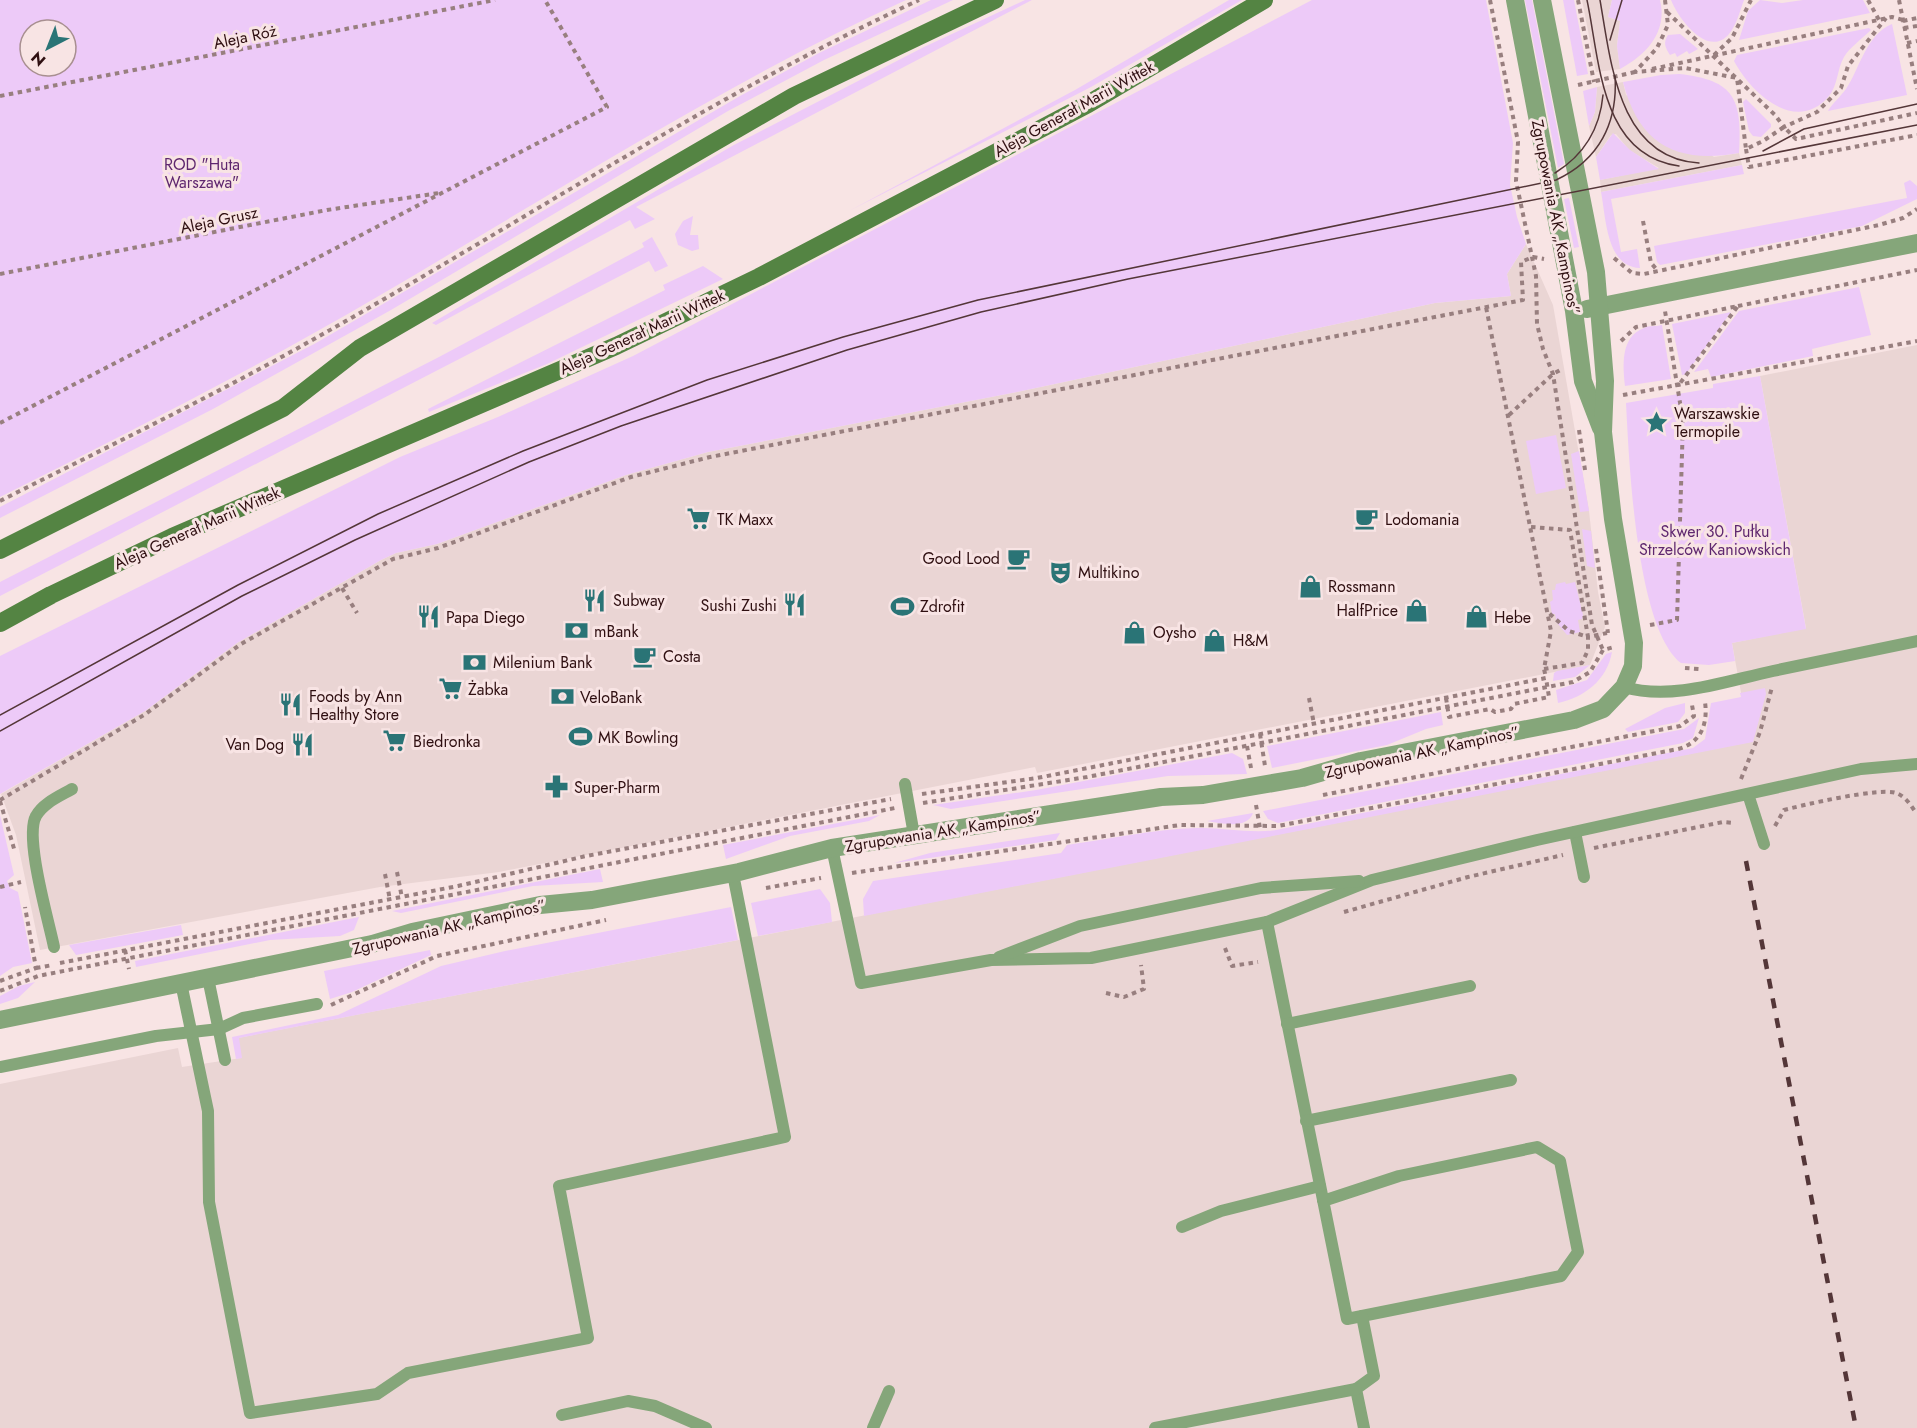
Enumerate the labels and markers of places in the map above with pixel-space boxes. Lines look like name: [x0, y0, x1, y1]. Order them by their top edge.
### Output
place label: Warszawskie Termopile: [1674, 402, 1760, 443]
place icon: Warszawskie Termopile: [1643, 409, 1669, 435]
supermarket icon: TK Maxx: [686, 506, 712, 532]
cafe icon: Lodomania: [1354, 506, 1380, 532]
place label: TK Maxx: [717, 508, 773, 531]
place label: Lodomania: [1385, 508, 1459, 531]
cafe icon: Good Lood: [1005, 545, 1031, 571]
place label: Good Lood: [922, 547, 1000, 570]
theatre icon: Multikino: [1047, 559, 1073, 585]
place label: Multikino: [1078, 561, 1140, 584]
shop icon: Rossmann: [1297, 573, 1323, 599]
place label: Rossmann: [1328, 575, 1396, 598]
restaurant icon: Subway: [582, 587, 608, 613]
place label: Subway: [613, 589, 666, 612]
restaurant icon: Sushi Zushi: [782, 592, 808, 618]
sports icon: Zdrofit: [889, 593, 915, 619]
place label: Sushi Zushi: [700, 594, 777, 617]
place label: Zdrofit: [920, 595, 965, 618]
shop icon: HalfPrice: [1403, 597, 1429, 623]
place label: HalfPrice: [1337, 599, 1398, 622]
restaurant icon: Papa Diego: [415, 604, 441, 630]
shop icon: Hebe: [1463, 604, 1489, 630]
place label: Papa Diego: [446, 606, 525, 629]
place label: Hebe: [1494, 606, 1531, 629]
bank icon: mBank: [563, 618, 589, 644]
shop icon: Oysho: [1122, 619, 1148, 645]
place label: mBank: [594, 620, 640, 643]
place label: Oysho: [1153, 621, 1197, 644]
shop icon: H&M: [1202, 627, 1228, 653]
place label: H&M: [1233, 629, 1268, 652]
cafe icon: Costa: [632, 643, 658, 669]
place label: Costa: [663, 645, 701, 668]
bank icon: Milenium Bank: [462, 649, 488, 675]
place label: Milenium Bank: [493, 651, 593, 674]
supermarket icon: Żabka: [437, 676, 463, 702]
place label: Żabka: [468, 678, 508, 701]
bank icon: VeloBank: [549, 684, 575, 710]
place label: Foods by Ann Healthy Store: [309, 685, 402, 726]
place label: VeloBank: [580, 686, 643, 709]
restaurant icon: Foods by Ann Healthy Store: [278, 692, 304, 718]
sports icon: MK Bowling: [567, 724, 593, 750]
place label: MK Bowling: [598, 726, 678, 749]
supermarket icon: Biedronka: [382, 728, 408, 754]
place label: Biedronka: [413, 730, 481, 753]
restaurant icon: Van Dog: [289, 731, 315, 757]
place label: Van Dog: [225, 733, 284, 756]
pharmacy icon: Super-Pharm: [543, 774, 569, 800]
place label: Super-Pharm: [574, 776, 660, 799]

